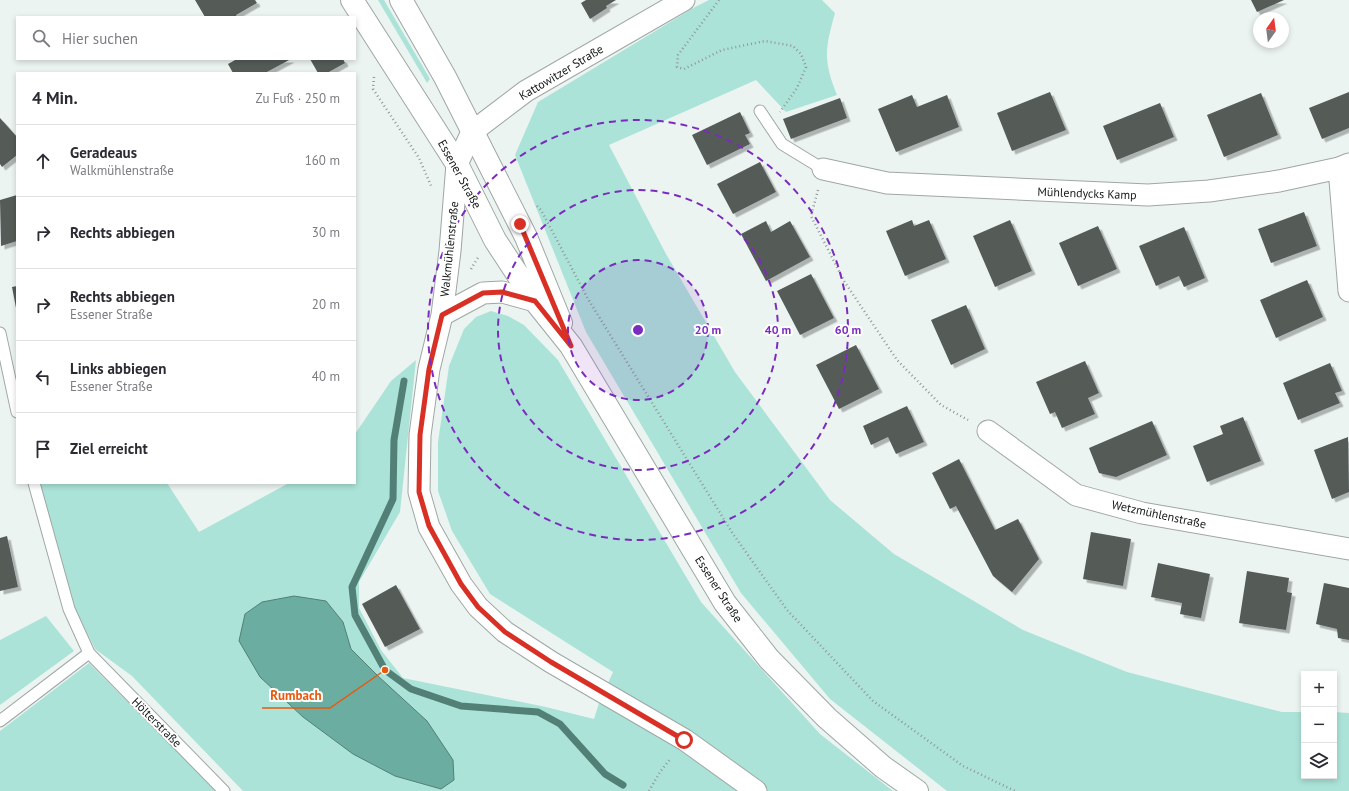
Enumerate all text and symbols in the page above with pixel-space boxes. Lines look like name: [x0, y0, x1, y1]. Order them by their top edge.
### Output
north arrow: [1253, 12, 1289, 48]
search box: [16, 16, 356, 60]
icon: search: [30, 27, 52, 49]
text: Hier suchen: [62, 29, 138, 48]
street label: Kattowitzer Straße: [516, 41, 606, 103]
text: 4 Min.: [32, 87, 78, 109]
text: Zu Fuß · 250 m: [256, 90, 340, 107]
street label: Essener Straße: [435, 137, 485, 211]
text: Geradeaus: [70, 143, 137, 162]
icon: ahead: [32, 150, 54, 172]
text: 160 m: [305, 152, 340, 169]
text: Walkmühlenstraße: [70, 162, 174, 179]
street label: Mühlendycks Kamp: [1037, 184, 1137, 202]
street label: Walkmühlenstraße: [437, 201, 461, 297]
route end: [511, 215, 529, 233]
icon: right: [32, 222, 54, 244]
text: Rechts abbiegen: [70, 223, 175, 242]
text: 30 m: [312, 224, 340, 241]
text: Rechts abbiegen: [70, 287, 175, 306]
icon: right: [32, 294, 54, 316]
text: 20 m: [312, 296, 340, 313]
text: Essener Straße: [70, 306, 153, 323]
text: 20 m: [695, 322, 721, 337]
text: 40 m: [765, 322, 791, 337]
text: 60 m: [835, 322, 861, 337]
centre of rings: [631, 323, 645, 337]
text: Links abbiegen: [70, 359, 166, 378]
icon: left: [32, 366, 54, 388]
text: 40 m: [312, 368, 340, 385]
text: Essener Straße: [70, 378, 153, 395]
icon: arrive: [32, 438, 54, 460]
text: Ziel erreicht: [70, 439, 148, 458]
street label: Wetzmühlenstraße: [1110, 497, 1208, 531]
street label: Essener Straße: [692, 553, 746, 625]
map controls: [1301, 671, 1337, 779]
button: +: [1301, 671, 1337, 707]
callout: Rumbach: [262, 683, 330, 708]
text: Rumbach: [270, 687, 322, 704]
street label: Hölterstraße: [129, 694, 185, 750]
button: −: [1301, 707, 1337, 743]
route start: [675, 731, 693, 749]
button: layers: [1301, 743, 1337, 779]

